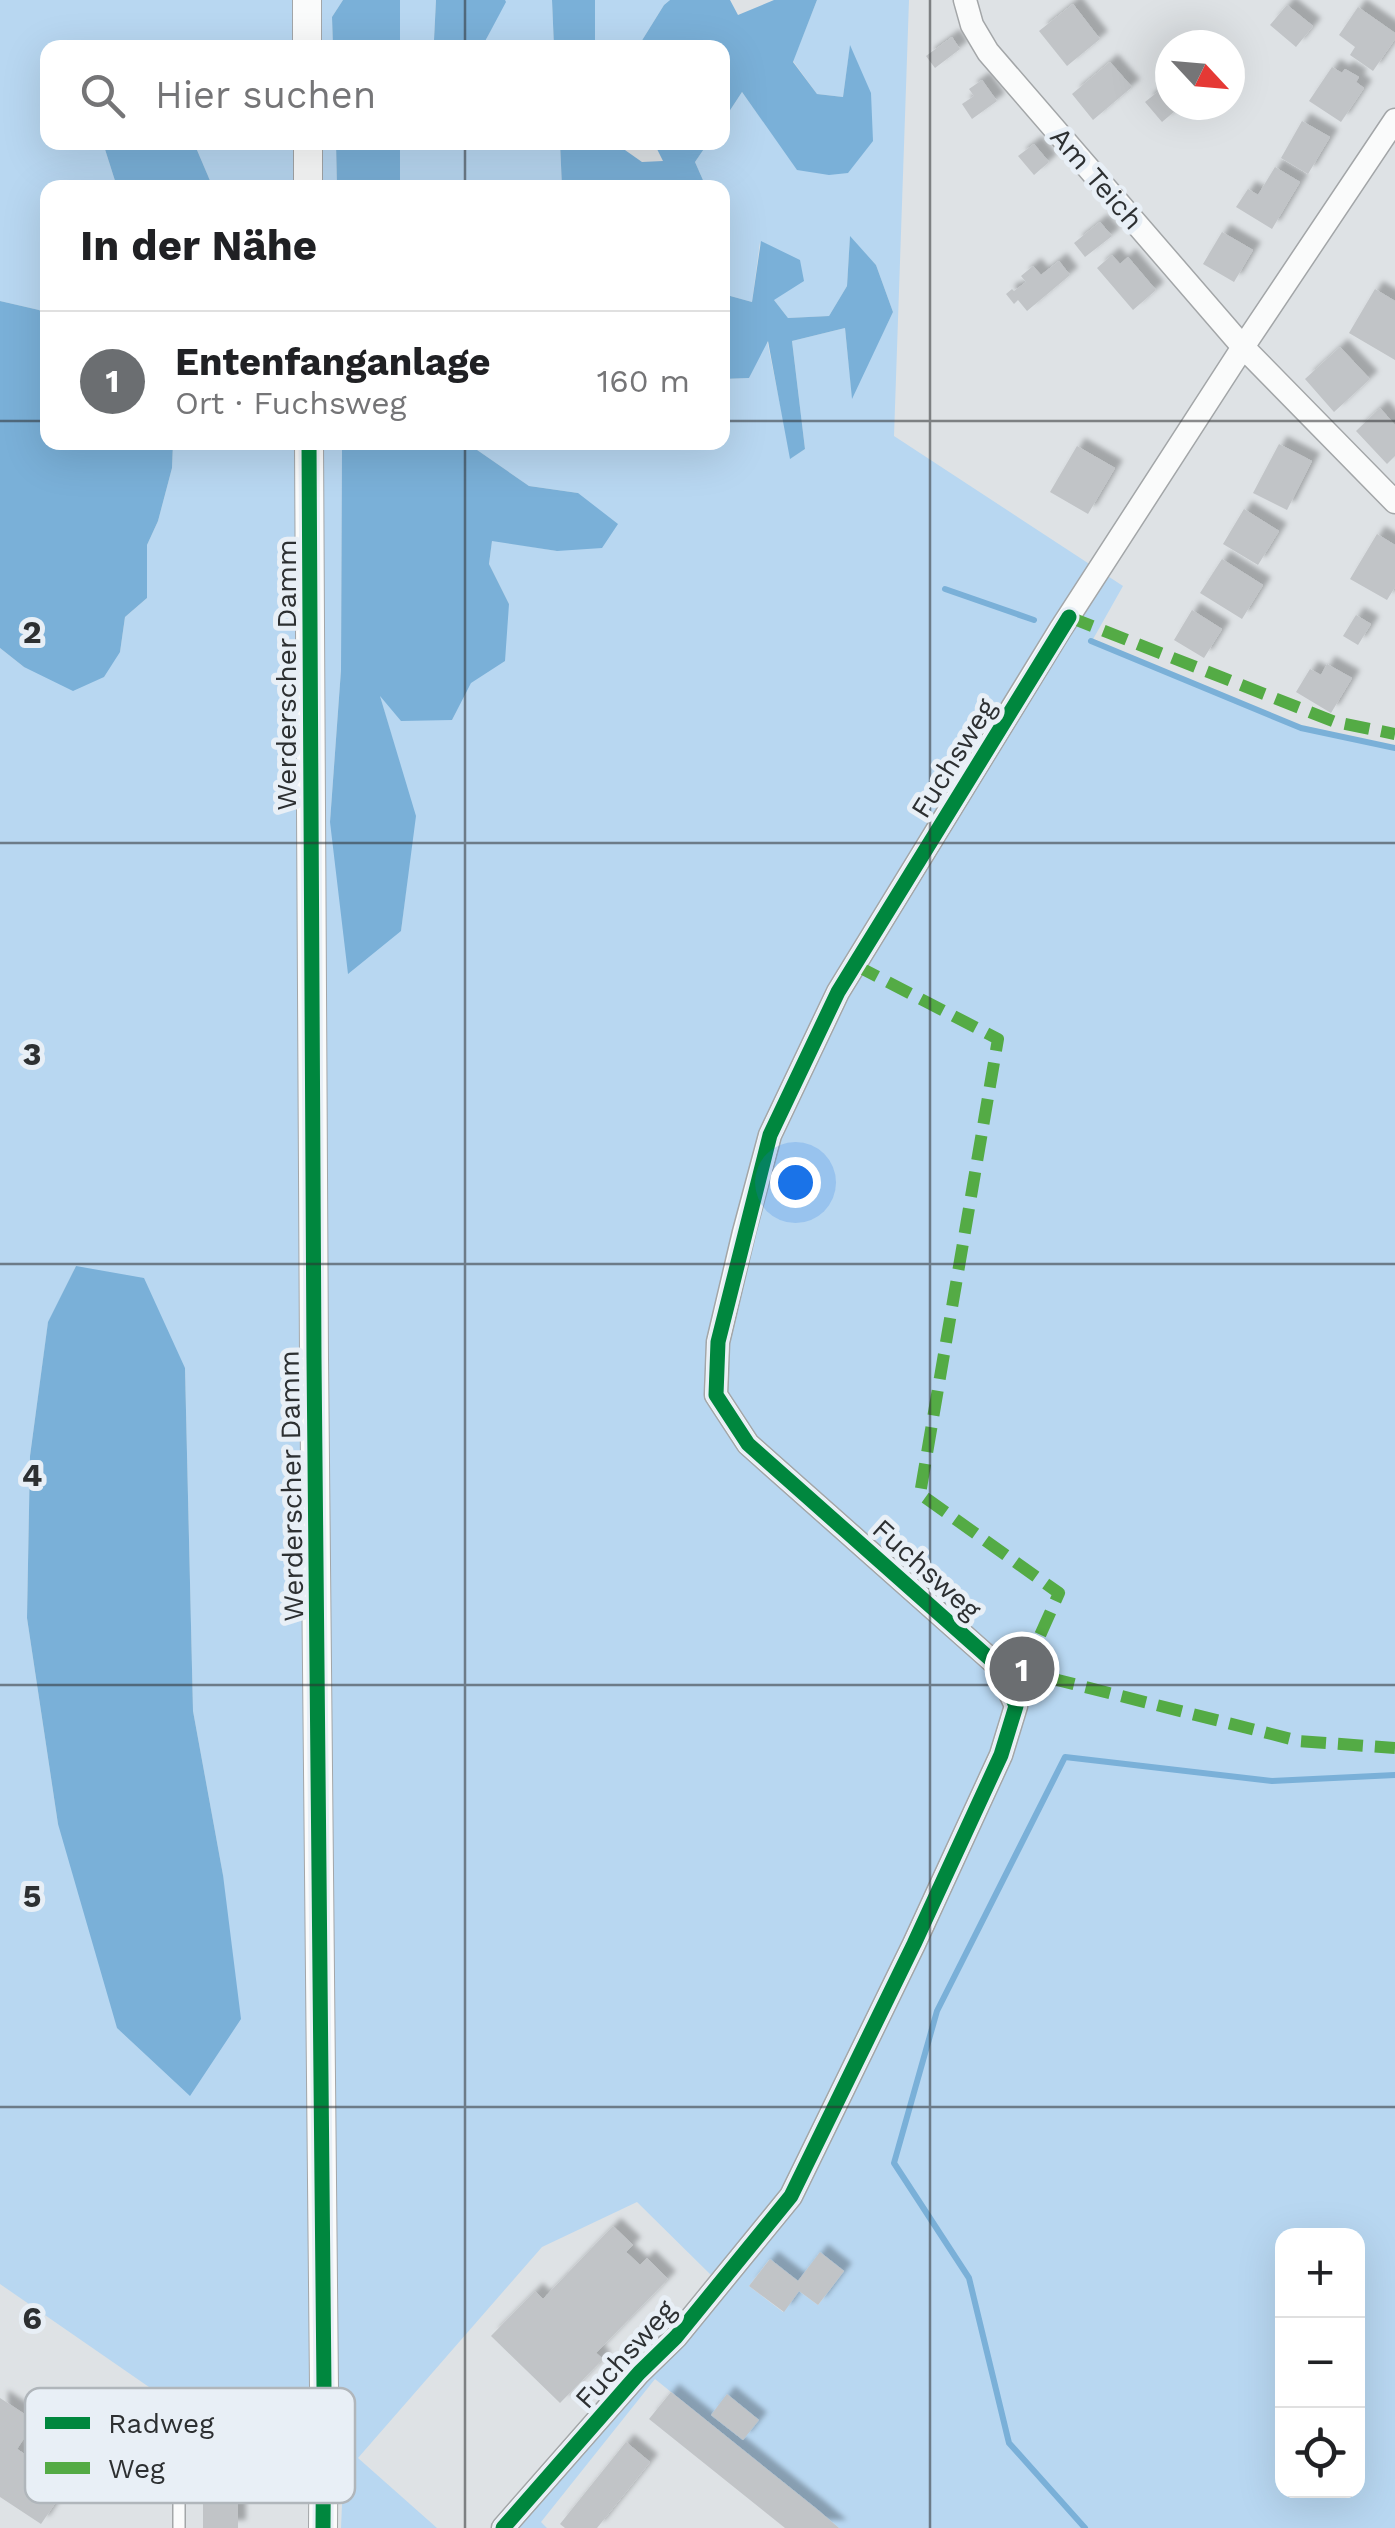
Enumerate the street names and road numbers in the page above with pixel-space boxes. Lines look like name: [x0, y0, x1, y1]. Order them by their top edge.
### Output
street label: Am Teich: [1043, 121, 1150, 236]
street label: Werderscher Damm: [270, 539, 303, 811]
street label: Fuchsweg: [904, 693, 1003, 824]
street label: Werderscher Damm: [273, 1350, 310, 1622]
street label: Fuchsweg: [866, 1512, 988, 1627]
street label: Fuchsweg: [568, 2293, 683, 2415]

